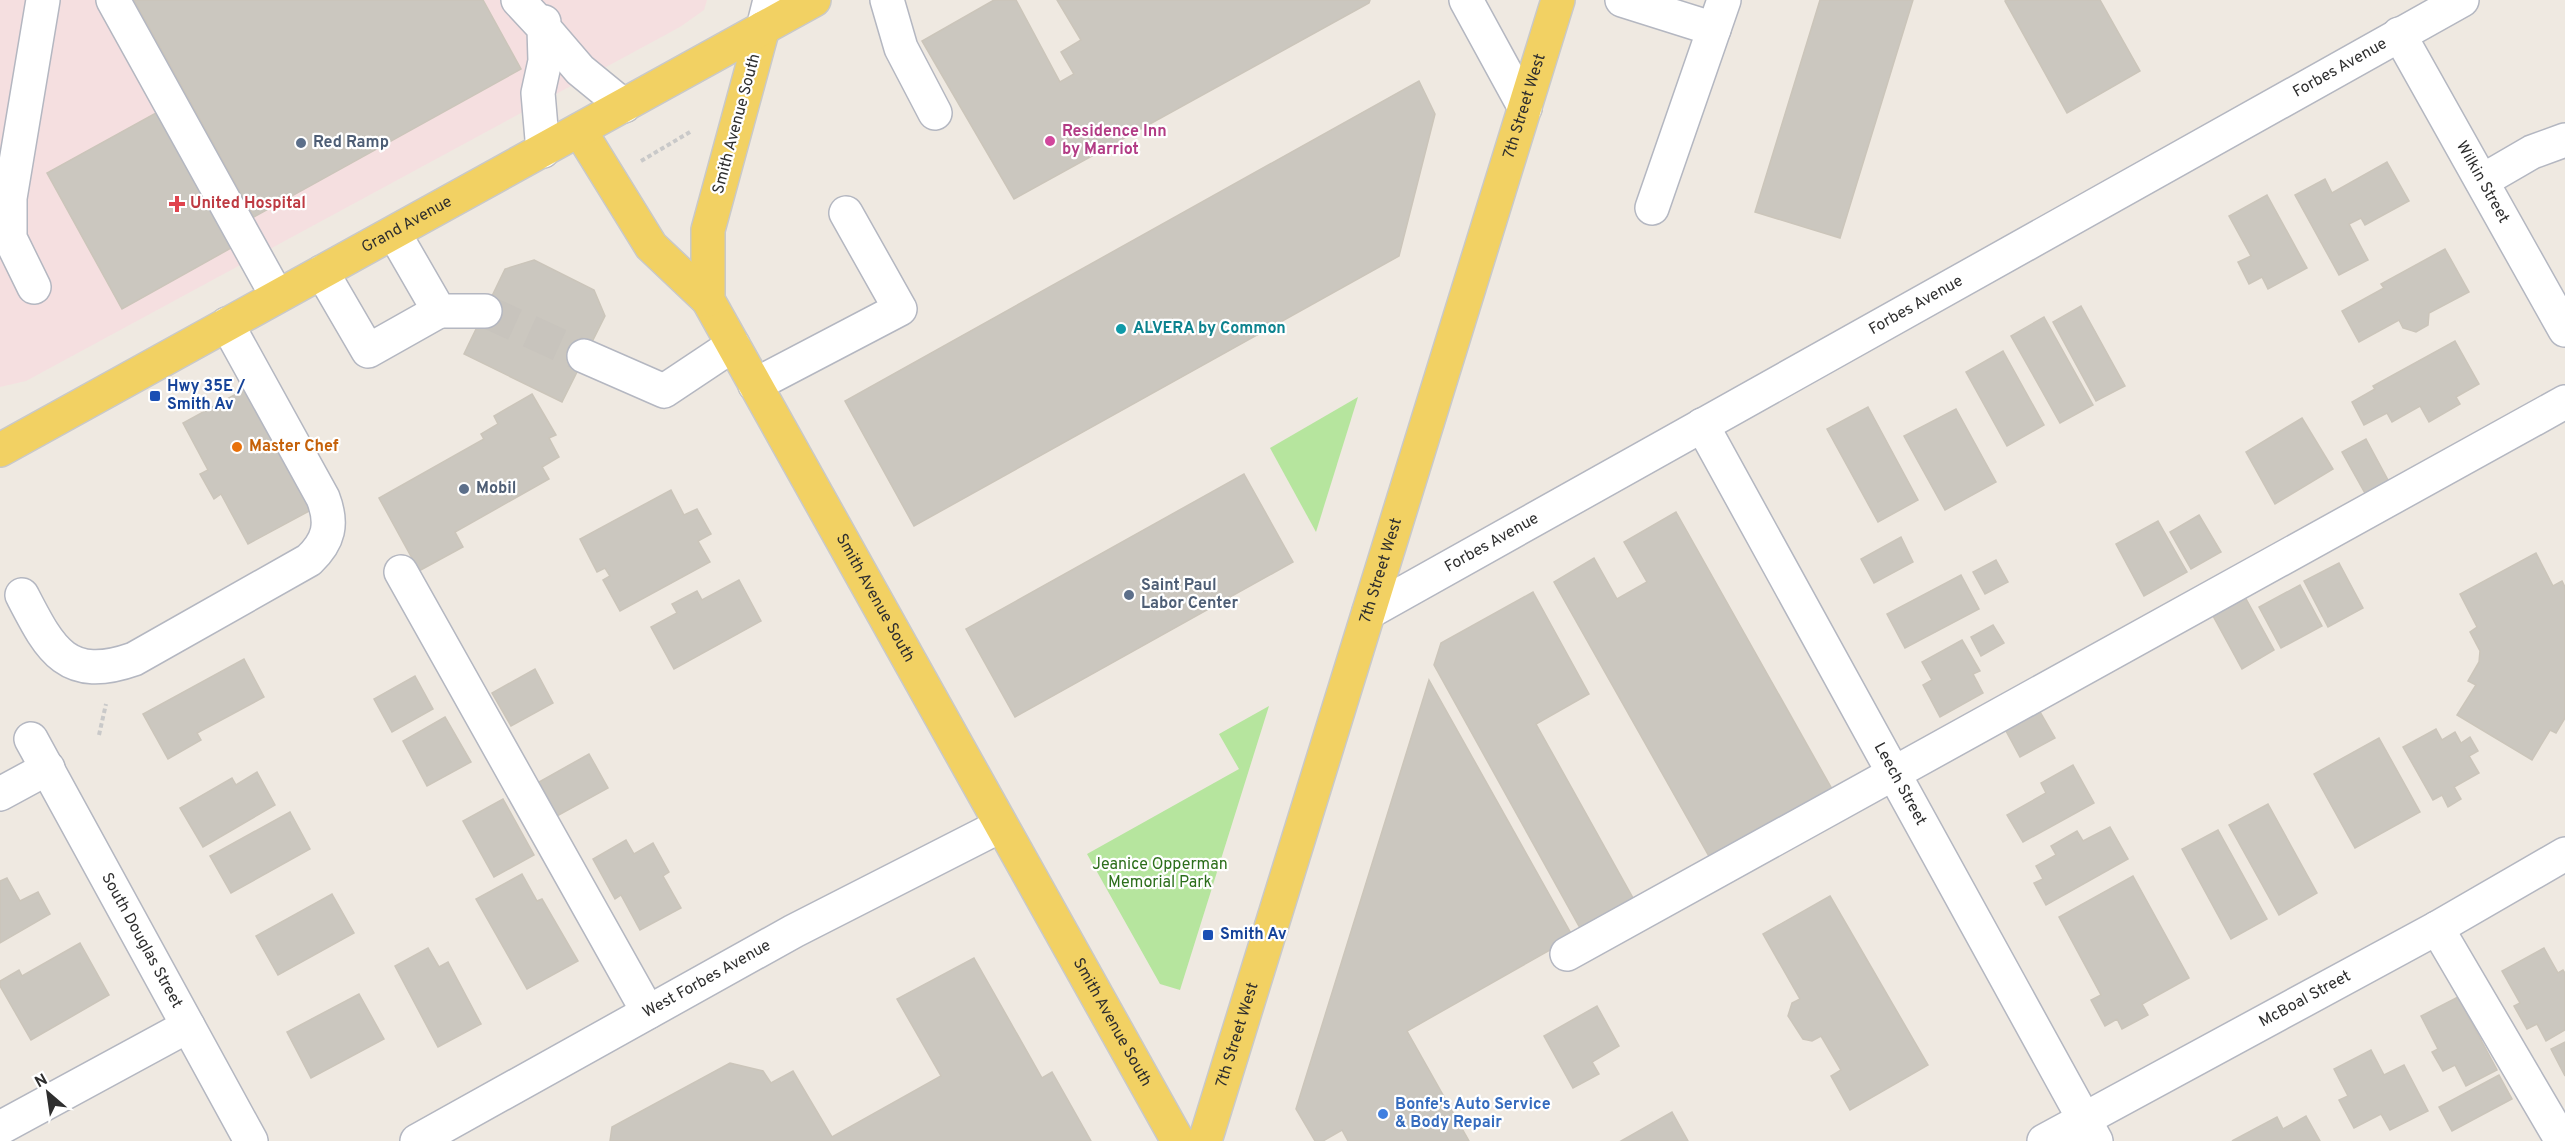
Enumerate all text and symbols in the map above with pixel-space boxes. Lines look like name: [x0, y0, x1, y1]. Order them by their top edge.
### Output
street label: Forbes Avenue: [2290, 34, 2391, 103]
street label: 7th Street West: [1499, 51, 1551, 161]
street label: Smith Avenue South: [709, 52, 765, 196]
place label: Residence Inn by Marriot: [1062, 122, 1167, 160]
place label: Red Ramp: [313, 133, 389, 153]
marker: Residence Inn by Marriot: [1043, 134, 1057, 148]
marker: Red Ramp: [294, 136, 308, 150]
street label: Wilkin Street: [2451, 138, 2513, 227]
street label: Grand Avenue: [358, 192, 456, 258]
place label: United Hospital: [190, 194, 306, 214]
marker: United Hospital: [168, 195, 186, 213]
street label: Forbes Avenue: [1866, 271, 1967, 340]
place label: ALVERA by Common: [1133, 319, 1286, 339]
marker: ALVERA by Common: [1114, 322, 1128, 336]
place label: Hwy 35E / Smith Av: [167, 377, 246, 415]
marker: Hwy 35E / Smith Av: [148, 389, 162, 403]
place label: Master Chef: [249, 437, 339, 457]
marker: Master Chef: [230, 440, 244, 454]
place label: Mobil: [476, 479, 516, 499]
marker: Mobil: [457, 482, 471, 496]
street label: Forbes Avenue: [1441, 509, 1543, 577]
street label: 7th Street West: [1356, 516, 1407, 626]
street label: Smith Avenue South: [831, 530, 919, 666]
place label: Saint Paul Labor Center: [1141, 576, 1238, 614]
marker: Saint Paul Labor Center: [1122, 588, 1136, 602]
street label: Leech Street: [1869, 739, 1931, 829]
park label: Jeanice Opperman Memorial Park: [1092, 855, 1228, 893]
street label: South Douglas Street: [96, 870, 187, 1012]
place label: Smith Av: [1220, 925, 1287, 945]
marker: Smith Av: [1201, 928, 1215, 942]
street label: West Forbes Avenue: [640, 936, 775, 1023]
street label: Smith Avenue South: [1068, 955, 1156, 1090]
street label: McBoal Street: [2256, 967, 2354, 1032]
street label: 7th Street West: [1212, 980, 1263, 1090]
north arrow: [18, 1063, 78, 1123]
text: N: [32, 1070, 52, 1093]
place label: Bonfe's Auto Service & Body Repair: [1395, 1095, 1551, 1133]
marker: Bonfe's Auto Service & Body Repair: [1376, 1107, 1390, 1121]

